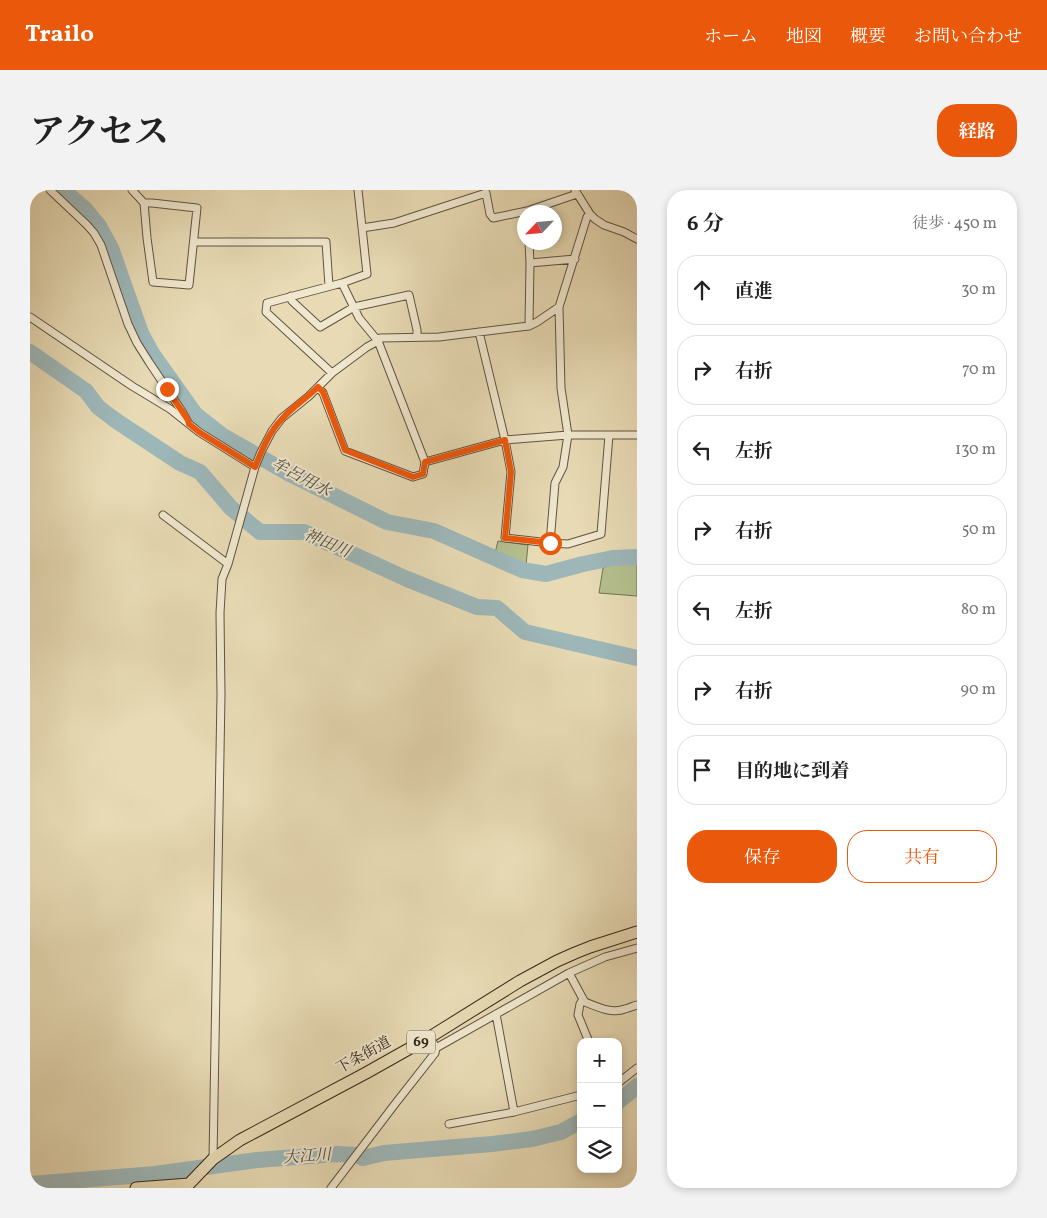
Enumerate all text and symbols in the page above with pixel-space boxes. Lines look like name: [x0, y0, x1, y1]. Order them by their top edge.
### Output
text: Trailo: [25, 18, 94, 52]
text: ホーム: [704, 25, 758, 50]
text: 地図: [786, 25, 822, 50]
text: 概要: [850, 25, 886, 50]
text: お問い合わせ: [914, 25, 1022, 50]
button: 経路: [937, 104, 1017, 157]
text: アクセス: [30, 110, 169, 158]
north arrow: [517, 205, 562, 250]
text: 6 分: [687, 210, 724, 239]
text: 徒歩 · 450 m: [912, 213, 997, 235]
icon: ahead: [688, 276, 716, 304]
text: 直進: [735, 279, 773, 305]
text: 30 m: [961, 279, 996, 301]
icon: right: [688, 356, 716, 384]
text: 右折: [735, 359, 773, 385]
text: 70 m: [962, 359, 996, 381]
route end: [156, 378, 179, 401]
icon: left: [688, 436, 716, 464]
text: 左折: [735, 439, 773, 465]
text: 130 m: [955, 439, 996, 461]
water label: 牟呂用水: [268, 453, 336, 504]
icon: right: [688, 516, 716, 544]
text: 右折: [735, 519, 773, 545]
text: 50 m: [962, 519, 996, 541]
water label: 神田川: [301, 524, 355, 564]
route start: [539, 532, 562, 555]
icon: left: [688, 596, 716, 624]
text: 左折: [735, 599, 773, 625]
text: 80 m: [961, 599, 996, 621]
icon: right: [688, 676, 716, 704]
text: 右折: [735, 679, 773, 705]
text: 90 m: [960, 679, 996, 701]
icon: arrive: [688, 756, 716, 784]
text: 目的地に到着: [735, 759, 849, 785]
button: 保存: [687, 830, 837, 883]
button: 共有: [847, 830, 997, 883]
road number: 69: [407, 1030, 435, 1054]
street label: 下条街道: [333, 1032, 395, 1080]
map controls: [577, 1038, 622, 1173]
button: +: [577, 1038, 622, 1083]
button: −: [577, 1083, 622, 1128]
button: layers: [577, 1128, 622, 1173]
water label: 大江川: [282, 1144, 334, 1170]

